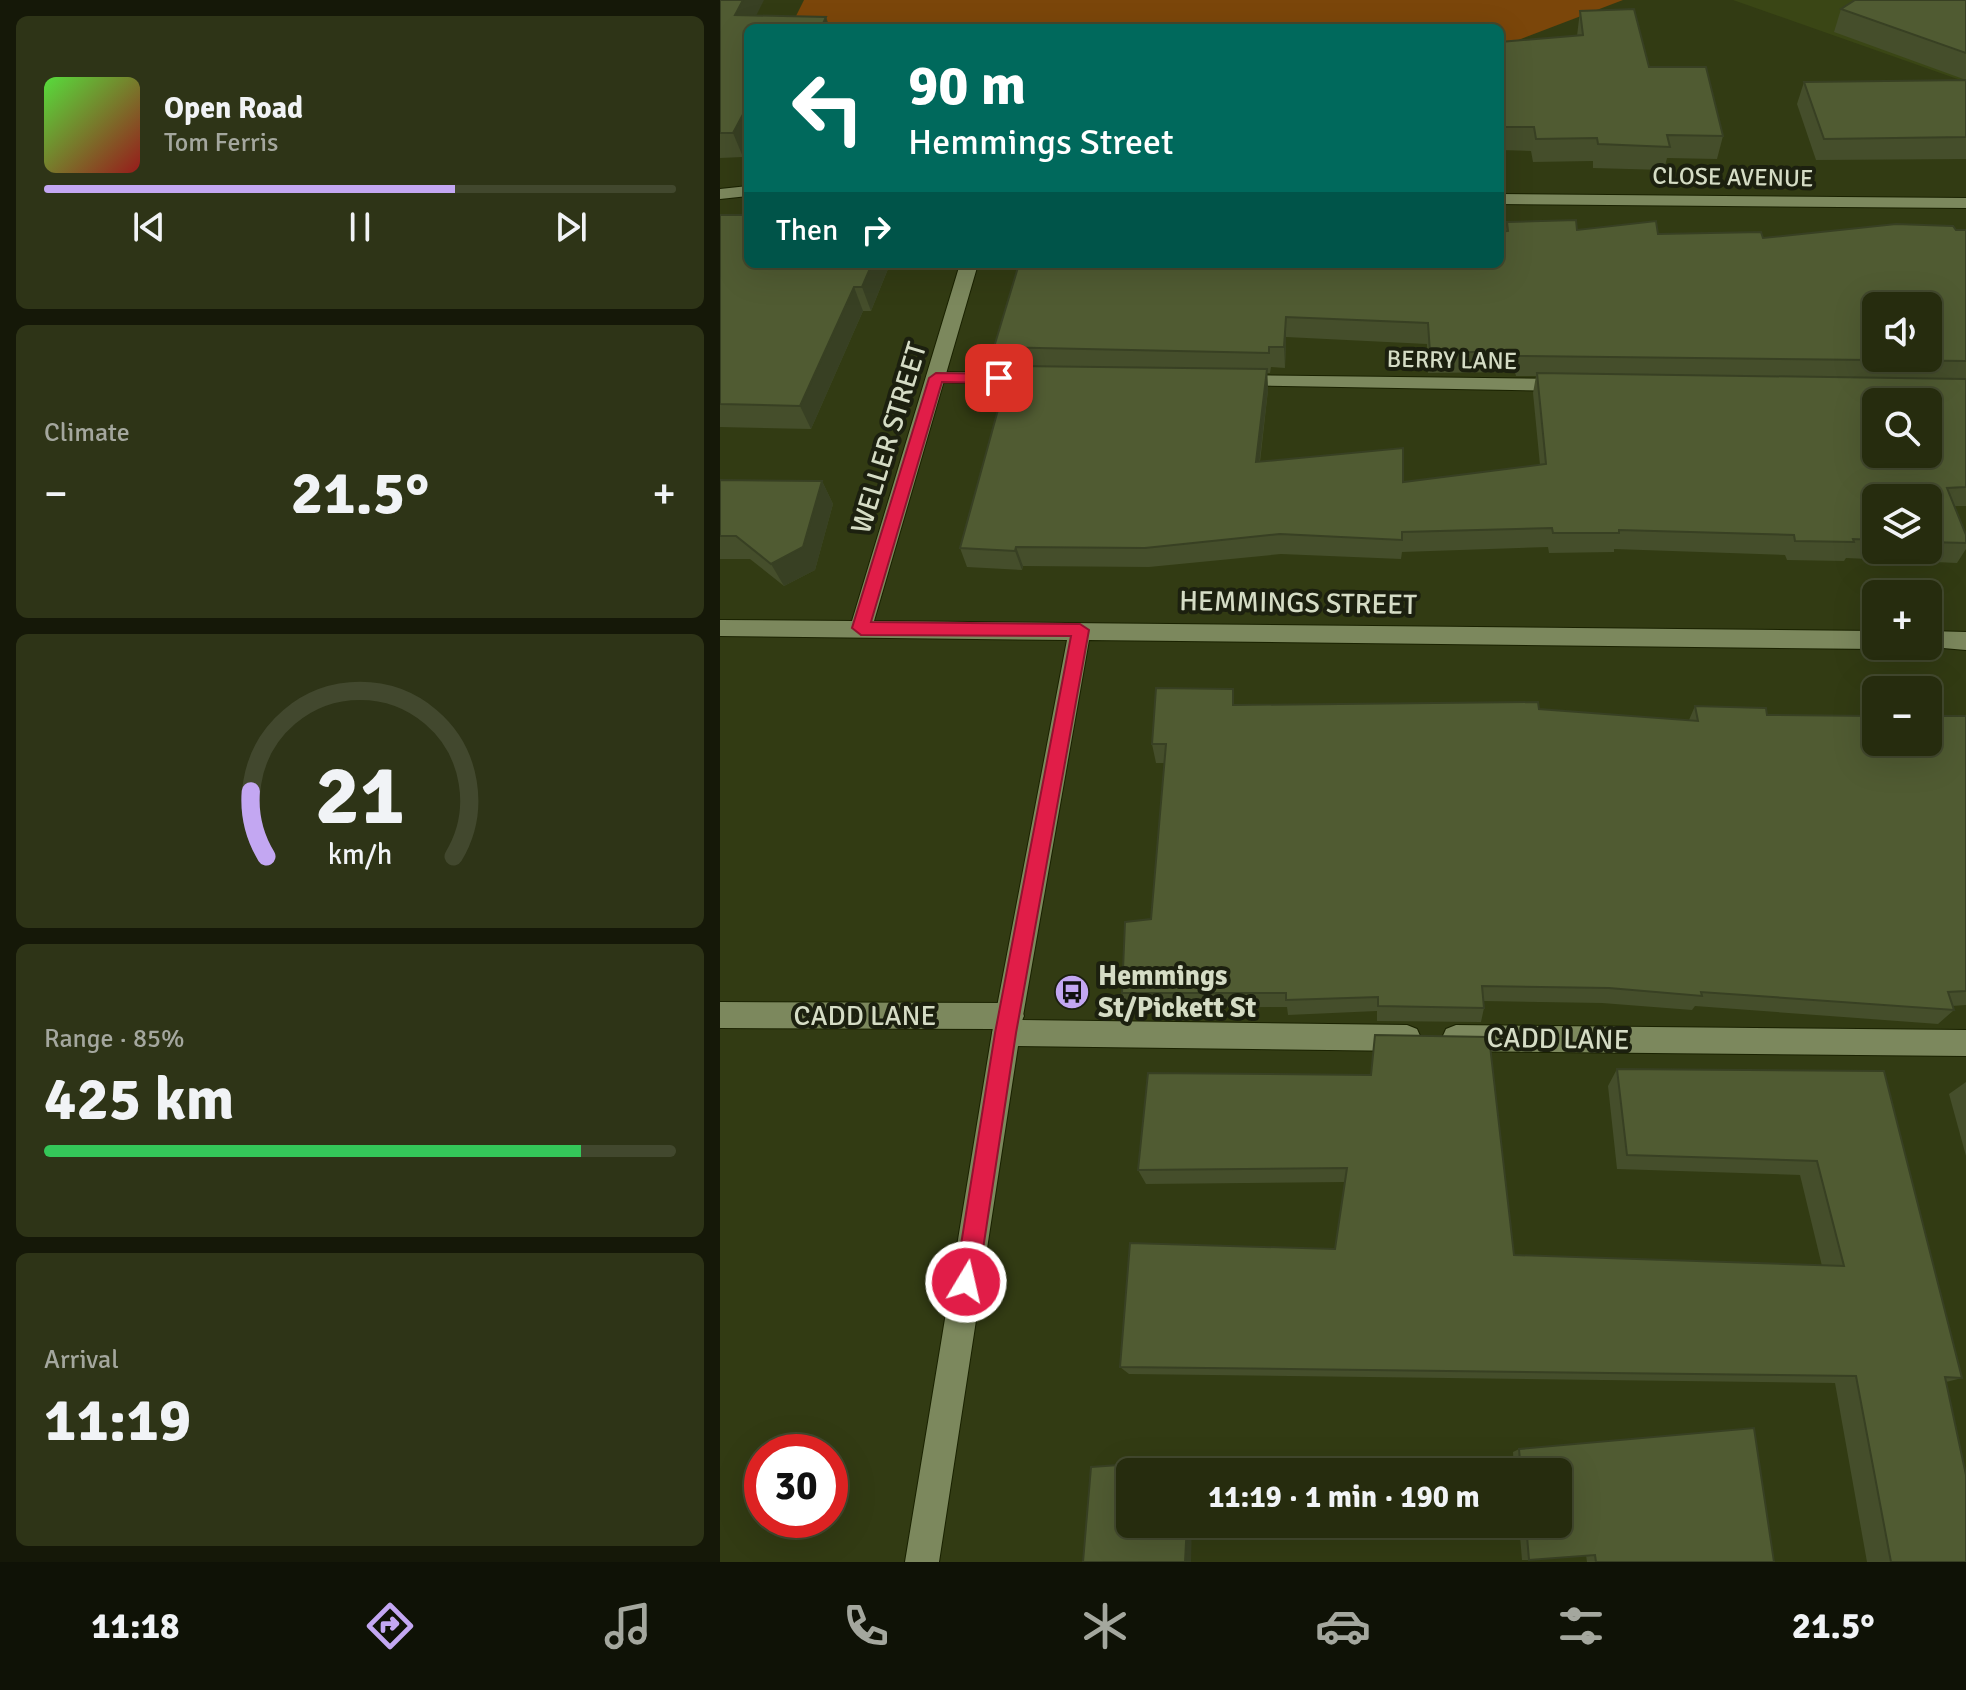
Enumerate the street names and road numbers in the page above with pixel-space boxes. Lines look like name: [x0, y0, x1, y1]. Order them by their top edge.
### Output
street label: CLOSE AVENUE: [1652, 161, 1814, 193]
street label: WELLER STREET: [844, 338, 934, 538]
street label: BERRY LANE: [1386, 344, 1518, 376]
street label: HEMMINGS STREET: [1179, 584, 1417, 622]
street label: CADD LANE: [794, 999, 936, 1033]
street label: CADD LANE: [1486, 1021, 1630, 1057]

